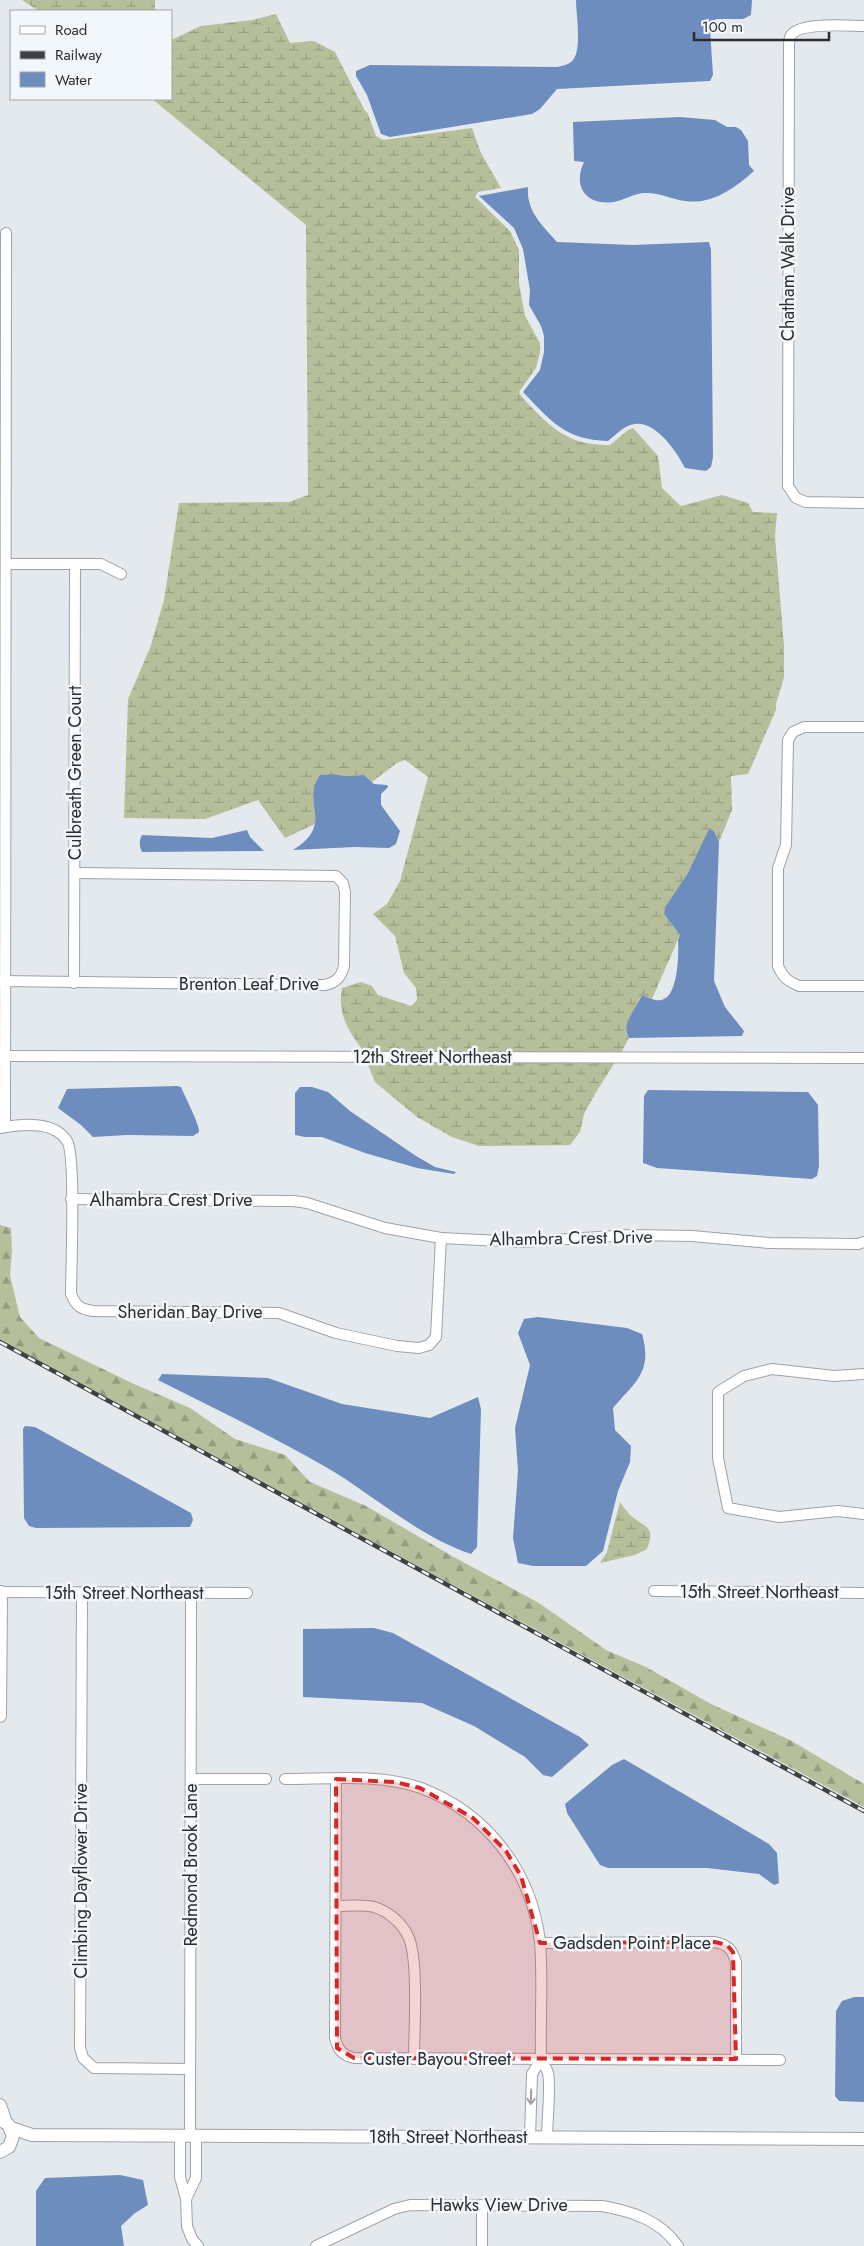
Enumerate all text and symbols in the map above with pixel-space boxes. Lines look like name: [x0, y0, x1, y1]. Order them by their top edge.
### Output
legend: [10, 10, 172, 100]
scale bar: [694, 10, 829, 42]
text: 100 m: [702, 16, 743, 38]
text: Road: [55, 19, 87, 41]
text: Railway: [55, 44, 102, 66]
text: Water: [55, 69, 93, 91]
street label: Chatham Walk Drive: [775, 187, 801, 341]
street label: Culbreath Green Court: [62, 685, 88, 860]
street label: Brenton Leaf Drive: [179, 971, 319, 997]
street label: 12th Street Northeast: [352, 1044, 512, 1070]
street label: Alhambra Crest Drive: [89, 1187, 253, 1213]
street label: Alhambra Crest Drive: [489, 1224, 653, 1252]
street label: Sheridan Bay Drive: [117, 1299, 263, 1325]
street label: 15th Street Northeast: [680, 1579, 839, 1605]
street label: 15th Street Northeast: [45, 1580, 204, 1606]
street label: Climbing Dayflower Drive: [68, 1783, 94, 1979]
street label: Redmond Brook Lane: [178, 1784, 204, 1947]
street label: Gadsden Point Place: [553, 1930, 711, 1956]
street label: Custer Bayou Street: [363, 2046, 512, 2072]
one-way arrow: [526, 2088, 536, 2105]
street label: 18th Street Northeast: [369, 2124, 528, 2150]
street label: Hawks View Drive: [430, 2192, 568, 2218]

